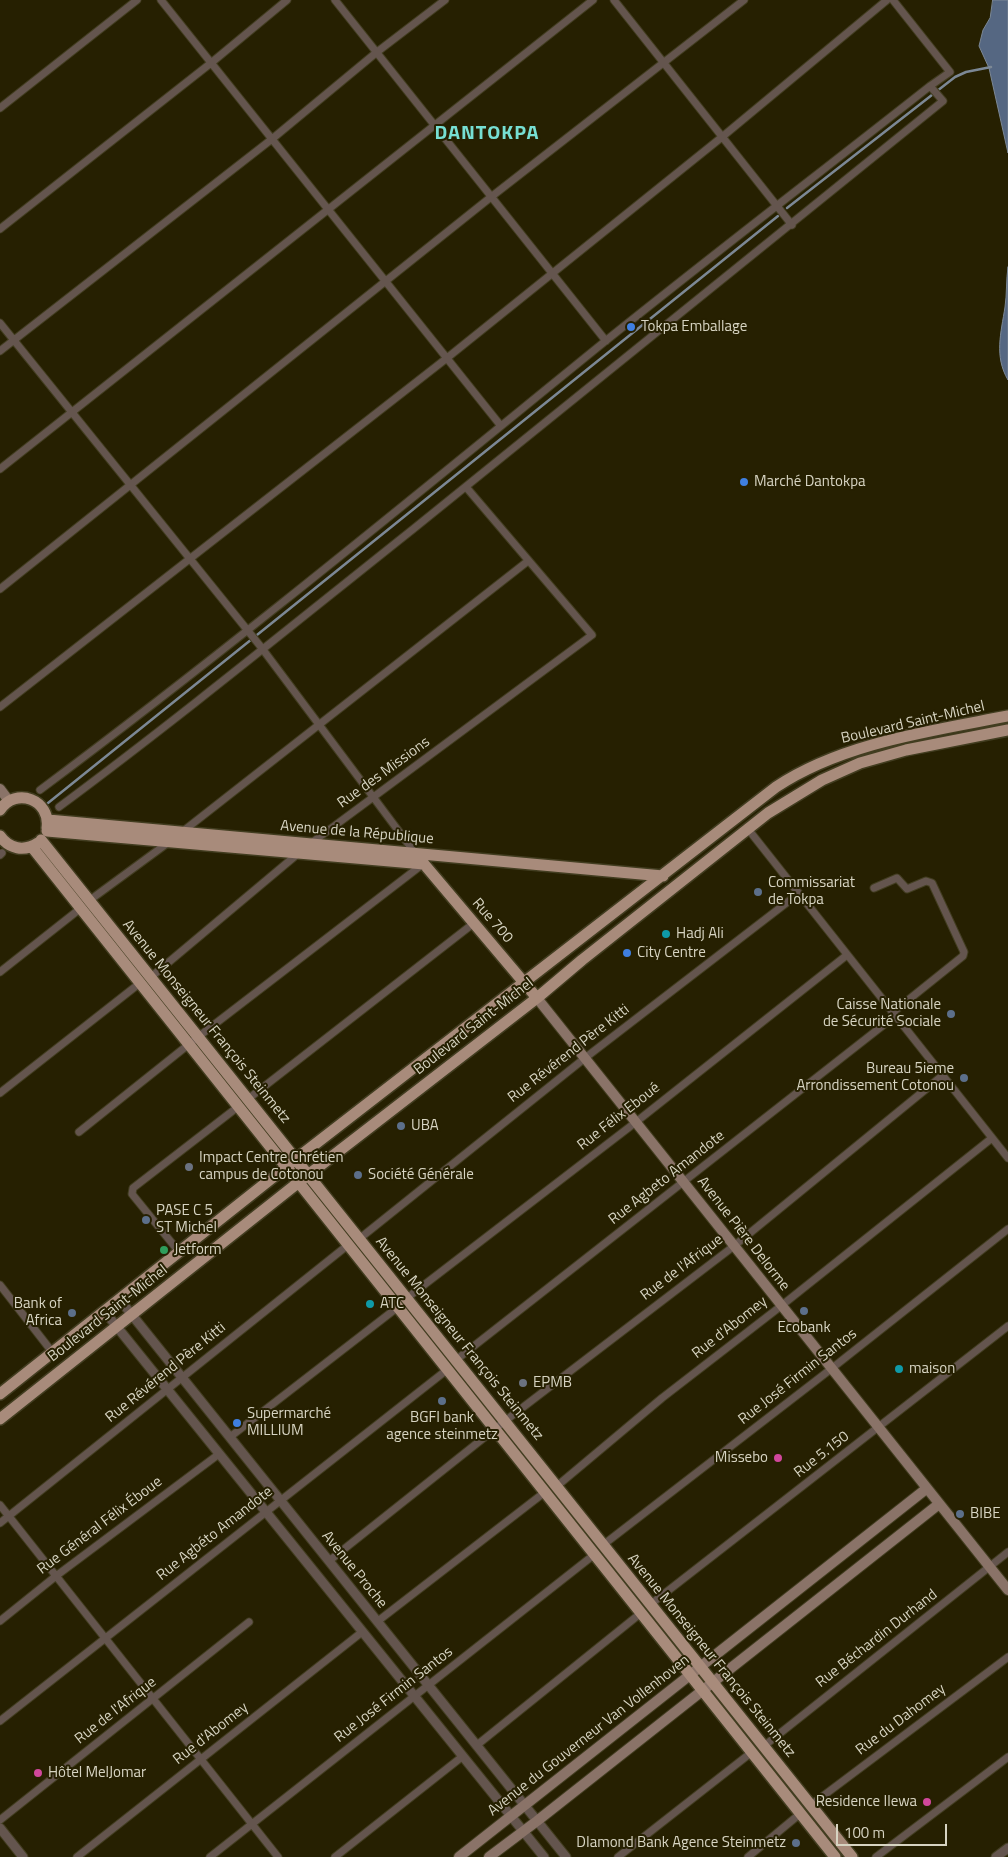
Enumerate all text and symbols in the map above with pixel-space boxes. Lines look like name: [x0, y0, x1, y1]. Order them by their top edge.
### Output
district label: DANTOKPA: [433, 122, 541, 146]
place label: Tokpa Emballage: [641, 318, 747, 336]
marker: Tokpa Emballage: [625, 321, 637, 333]
place label: Marché Dantokpa: [754, 473, 866, 491]
marker: Marché Dantokpa: [738, 476, 750, 488]
street label: Boulevard Saint-Michel: [839, 698, 987, 748]
street label: Rue des Missions: [334, 733, 434, 813]
street label: Avenue de la République: [280, 817, 434, 849]
place label: Commissariat de Tokpa: [768, 874, 855, 909]
marker: Commissariat de Tokpa: [752, 886, 764, 898]
street label: Rue 700: [468, 895, 516, 947]
street label: Avenue Monseigneur François Steinmetz: [118, 916, 294, 1128]
place label: Hadj Ali: [676, 925, 724, 943]
marker: Hadj Ali: [660, 928, 672, 940]
place label: City Centre: [637, 944, 706, 962]
marker: City Centre: [621, 947, 633, 959]
street label: Boulevard Saint-Michel: [411, 975, 537, 1079]
place label: Caisse Nationale de Sécurité Sociale: [823, 996, 941, 1031]
street label: Rue Révérend Père Kitti: [505, 1001, 633, 1107]
marker: Caisse Nationale de Sécurité Sociale: [945, 1008, 957, 1020]
place label: Bureau 5ieme Arrondissement Cotonou: [796, 1060, 954, 1095]
marker: Bureau 5ieme Arrondissement Cotonou: [958, 1072, 970, 1084]
street label: Rue Félix Eboué: [574, 1079, 664, 1155]
place label: UBA: [411, 1117, 439, 1135]
marker: UBA: [395, 1120, 407, 1132]
street label: Rue Agbeto Amandote: [605, 1127, 729, 1229]
place label: Impact Centre Chrétien campus de Cotonou: [199, 1149, 343, 1184]
marker: Impact Centre Chrétien campus de Cotonou: [183, 1161, 195, 1173]
place label: Société Générale: [368, 1166, 474, 1184]
marker: Société Générale: [352, 1169, 364, 1181]
street label: Avenue Pière Delorme: [693, 1173, 793, 1295]
place label: PASE C 5 ST Michel: [156, 1202, 217, 1237]
marker: PASE C 5 ST Michel: [140, 1214, 152, 1226]
street label: Rue de l'Afrique: [637, 1231, 727, 1305]
street label: Avenue Monseigneur François Steinmetz: [371, 1233, 547, 1445]
place label: Jetform: [174, 1241, 222, 1259]
marker: Jetform: [158, 1244, 170, 1256]
street label: Boulevard Saint-Michel: [45, 1262, 171, 1366]
street label: Rue d'Abomey: [689, 1293, 771, 1363]
place label: Bank of Africa: [14, 1295, 62, 1330]
place label: ATC: [380, 1295, 404, 1313]
marker: ATC: [364, 1298, 376, 1310]
marker: Ecobank: [798, 1305, 810, 1317]
marker: Bank of Africa: [66, 1307, 78, 1319]
street label: Rue Révérend Père Kitti: [102, 1319, 230, 1427]
place label: Ecobank: [777, 1319, 831, 1337]
street label: Rue José Firmin Santos: [735, 1325, 861, 1429]
place label: maison: [909, 1360, 955, 1378]
marker: maison: [893, 1363, 905, 1375]
place label: EPMB: [533, 1374, 572, 1392]
marker: EPMB: [517, 1377, 529, 1389]
marker: BGFI bank agence steinmetz: [436, 1395, 448, 1407]
place label: Supermarché MILLIUM: [247, 1405, 331, 1440]
place label: BGFI bank agence steinmetz: [386, 1409, 498, 1444]
marker: Supermarché MILLIUM: [231, 1417, 243, 1429]
street label: Rue 5.150: [791, 1428, 853, 1482]
place label: Missebo: [715, 1449, 768, 1467]
marker: Missebo: [772, 1452, 784, 1464]
street label: Rue Général Félix Éboue: [34, 1473, 166, 1579]
street label: Rue Agbéto Amandote: [153, 1483, 277, 1585]
place label: BIBE: [970, 1505, 1000, 1523]
marker: BIBE: [954, 1508, 966, 1520]
street label: Avenue Proche: [317, 1528, 391, 1612]
street label: Avenue Monseigneur François Steinmetz: [623, 1550, 799, 1762]
street label: Rue Béchardin Durhand: [813, 1586, 941, 1692]
street label: Rue José Firmin Santos: [331, 1643, 457, 1747]
street label: Avenue du Gouverneur Van Vollenhoven: [485, 1652, 693, 1820]
street label: Rue de l'Afrique: [72, 1674, 160, 1748]
street label: Rue du Dahomey: [853, 1680, 949, 1760]
street label: Rue d'Abomey: [170, 1699, 252, 1769]
place label: Hôtel MelJomar: [48, 1764, 146, 1782]
marker: Hôtel MelJomar: [32, 1767, 44, 1779]
place label: Residence Ilewa: [816, 1793, 917, 1811]
marker: Residence Ilewa: [921, 1796, 933, 1808]
scale bar: [838, 1814, 949, 1846]
text: 100 m: [844, 1821, 885, 1844]
place label: DIamond Bank Agence Steinmetz: [576, 1834, 786, 1852]
marker: DIamond Bank Agence Steinmetz: [790, 1837, 802, 1849]

